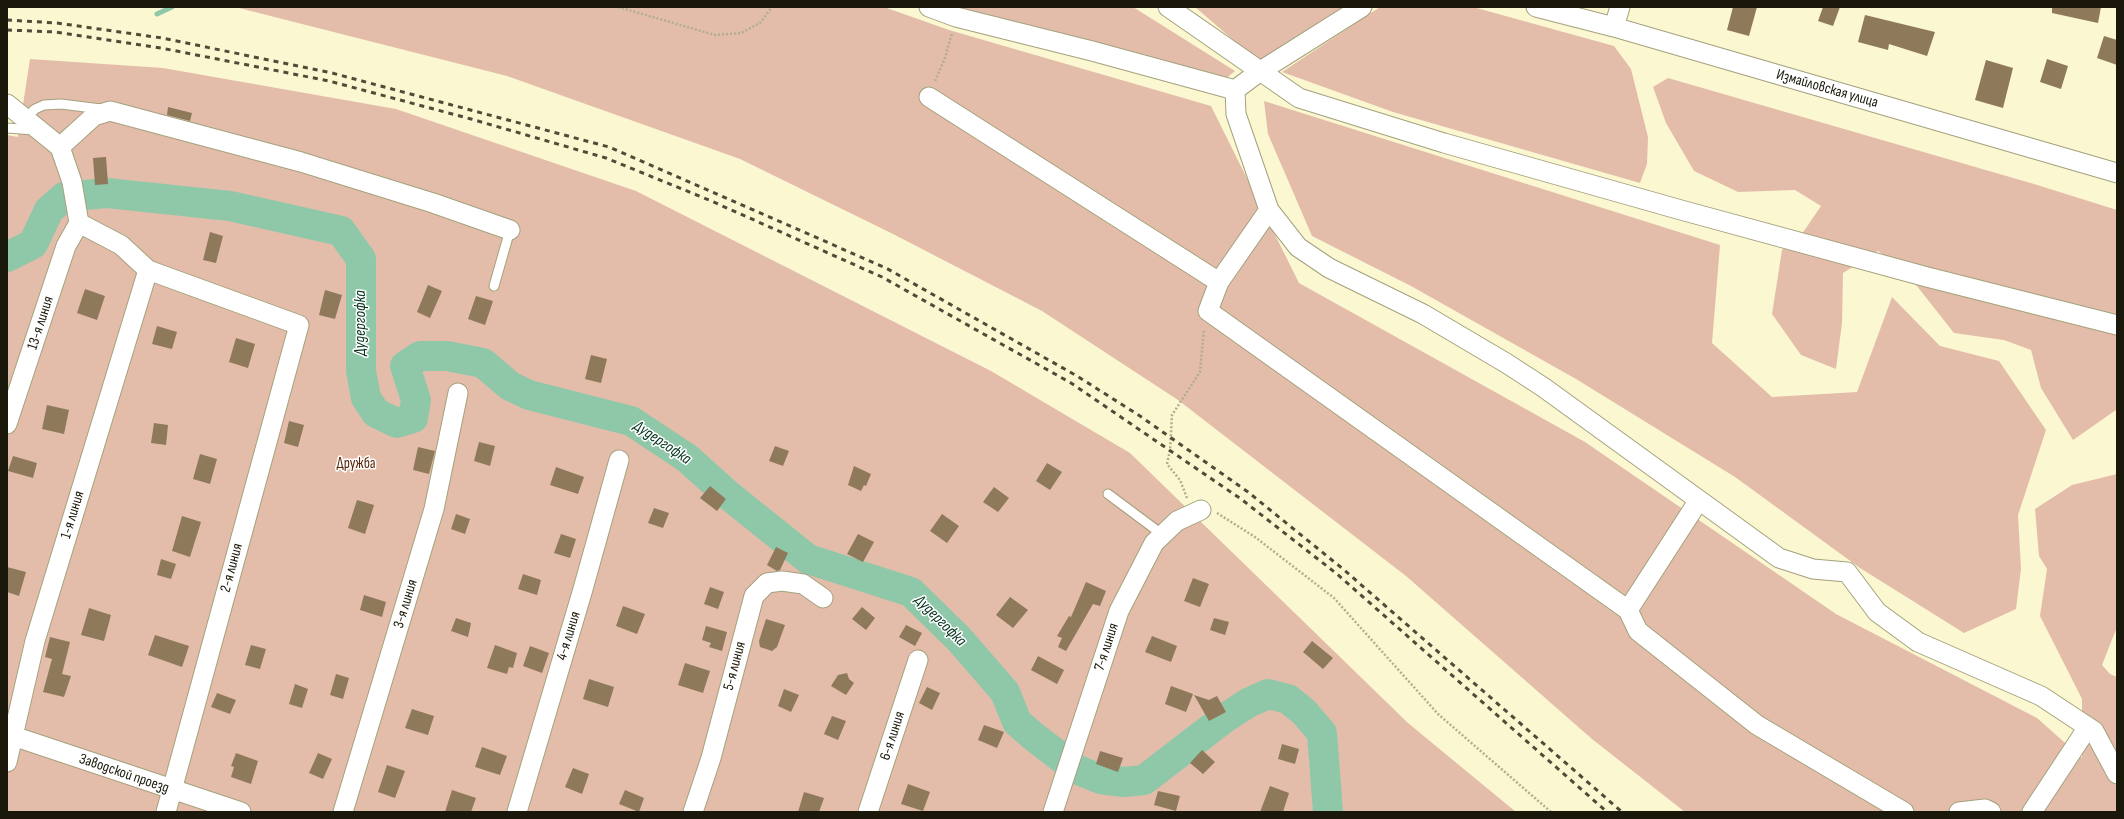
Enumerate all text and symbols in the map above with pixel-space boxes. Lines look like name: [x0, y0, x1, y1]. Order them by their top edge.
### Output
street label: Измайловская улица: [1774, 66, 1880, 112]
water label: Дудергофка: [351, 290, 371, 356]
street label: 13-я линия: [24, 294, 58, 352]
water label: Дудергофка: [630, 417, 694, 469]
park label: Дружба: [336, 455, 376, 473]
street label: 1-я линия: [57, 489, 89, 541]
street label: 2-я линия: [217, 542, 247, 594]
street label: 3-я линия: [390, 577, 422, 631]
water label: Дудергофка: [910, 591, 970, 651]
street label: 4-я линия: [553, 609, 585, 663]
street label: 7-я линия: [1091, 621, 1123, 673]
street label: 5-я линия: [720, 640, 750, 692]
street label: 6-я линия: [877, 709, 909, 763]
street label: Заводской проезд: [77, 750, 171, 798]

